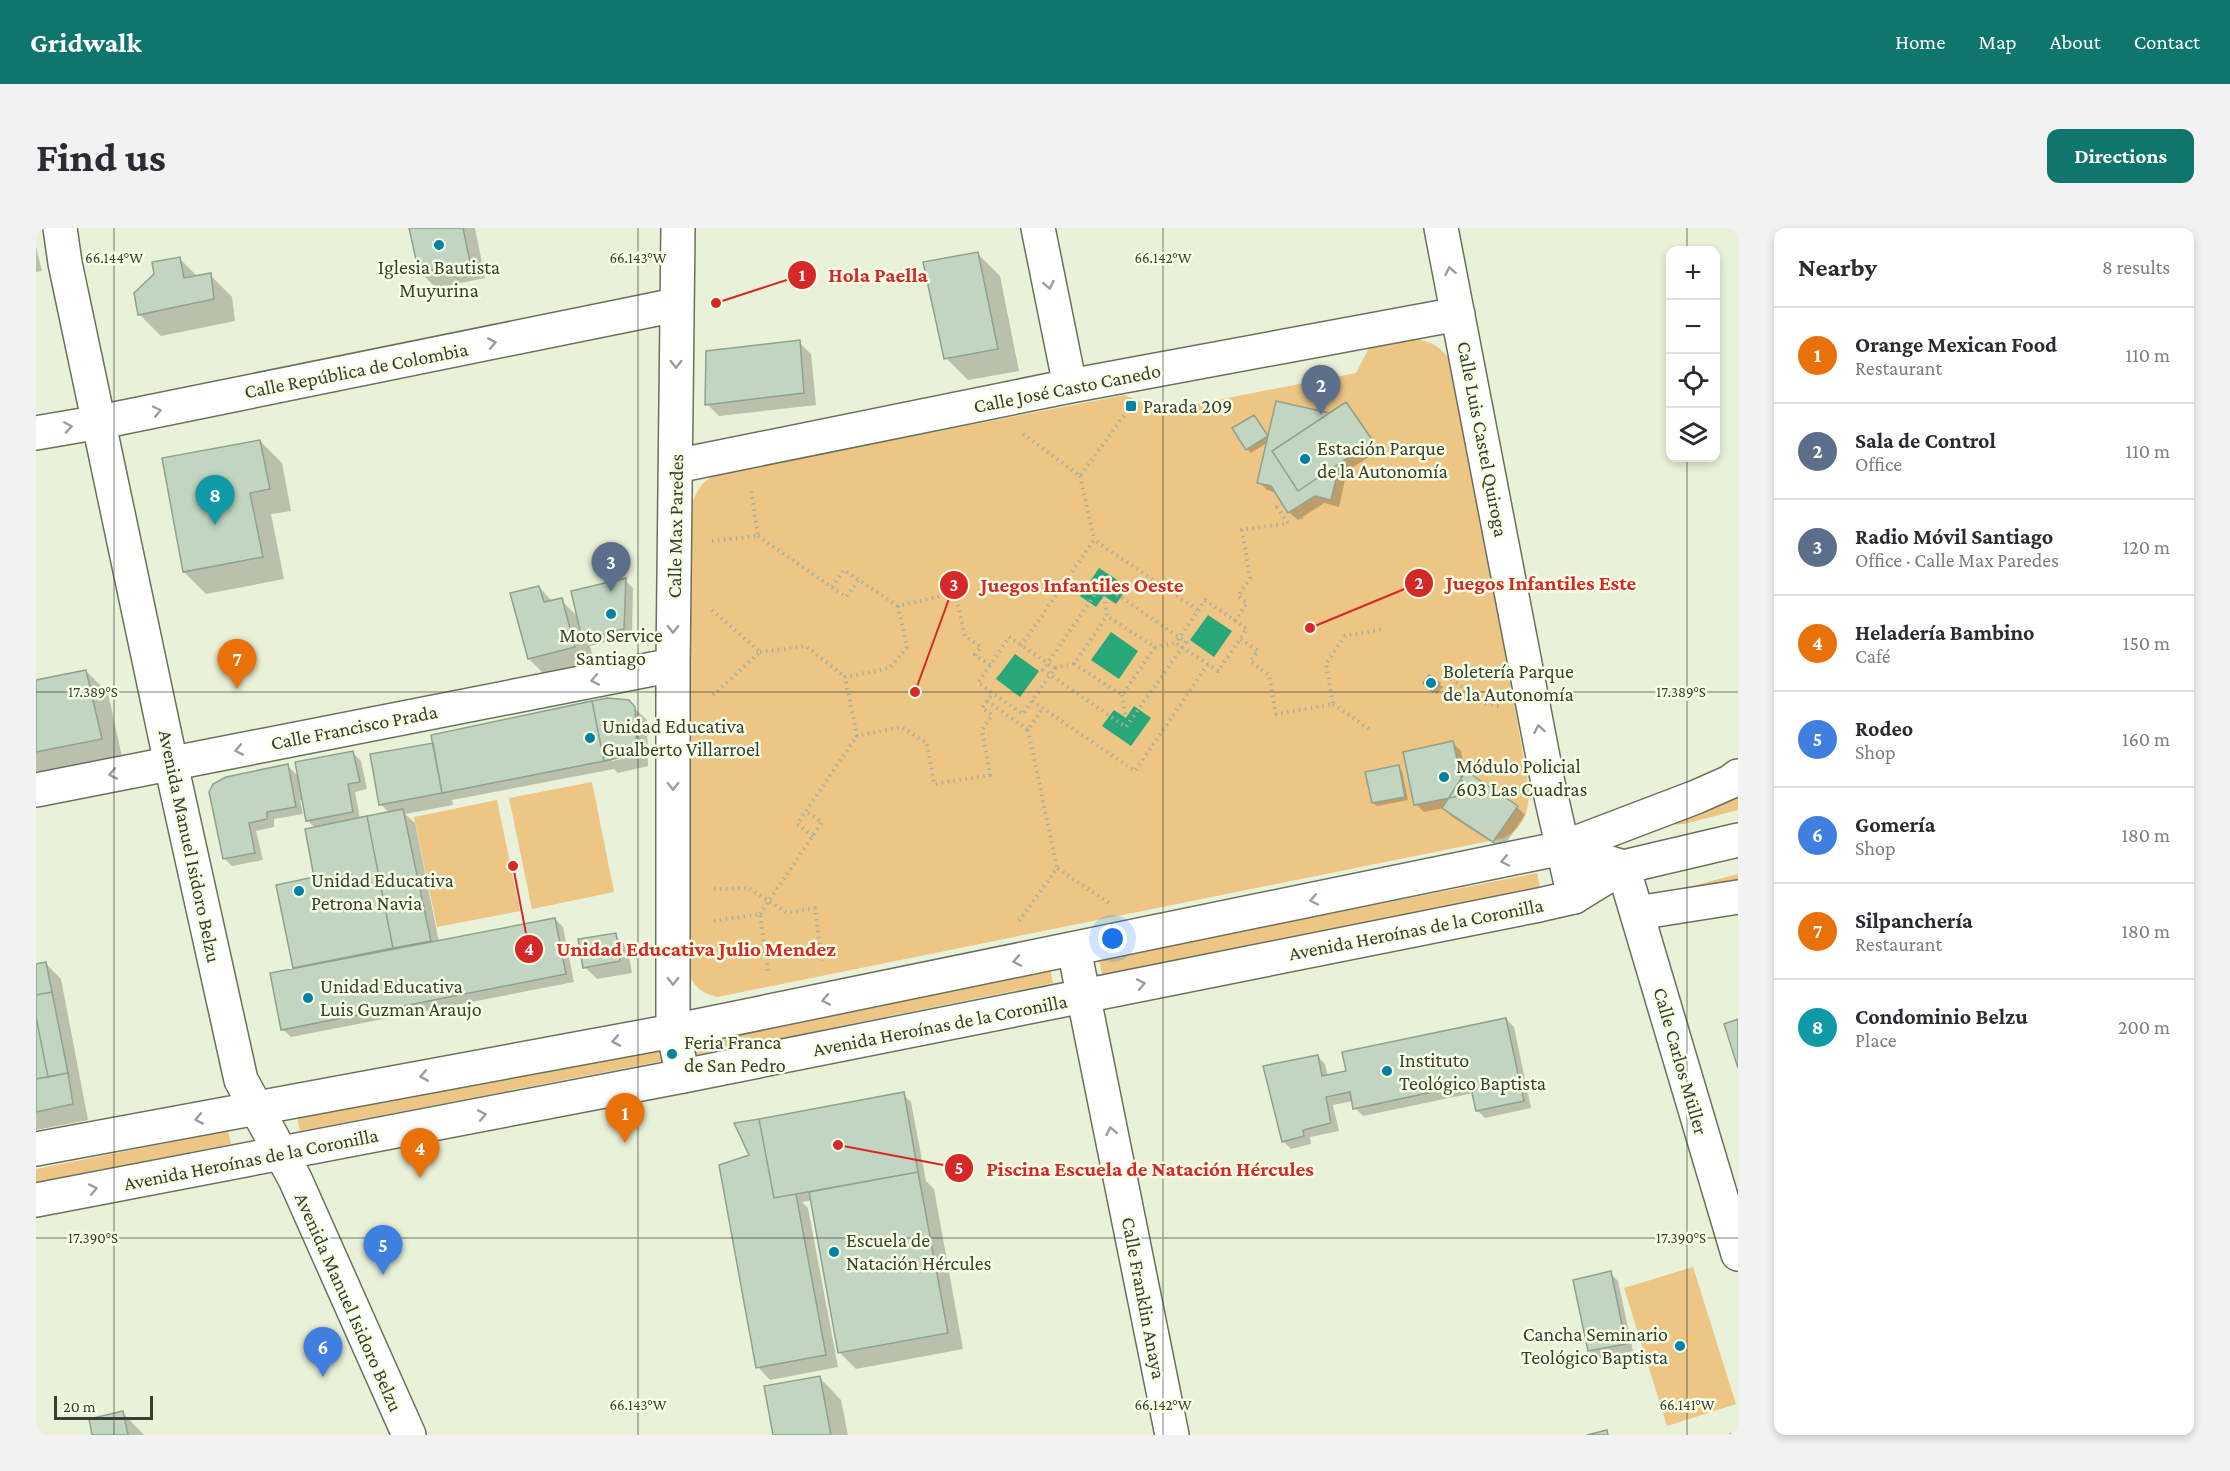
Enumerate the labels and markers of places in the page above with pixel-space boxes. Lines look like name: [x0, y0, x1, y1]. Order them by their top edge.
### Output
marker: Iglesia Bautista Muyurina: [432, 238, 446, 252]
place label: Iglesia Bautista Muyurina: [378, 256, 500, 302]
callout: Hola Paella: [787, 256, 940, 295]
pin: 2: [1302, 366, 1340, 415]
place label: Parada 209: [1143, 395, 1233, 417]
marker: Parada 209: [1124, 399, 1138, 413]
place label: Estación Parque de la Autonomía: [1317, 437, 1448, 482]
marker: Estación Parque de la Autonomía: [1298, 452, 1312, 466]
pin: 8: [196, 476, 234, 525]
pin: 3: [592, 542, 630, 592]
callout: Juegos Infantiles Este: [1404, 563, 1648, 602]
callout: Juegos Infantiles Oeste: [939, 565, 1196, 604]
marker: Moto Service Santiago: [604, 607, 618, 621]
place label: Moto Service Santiago: [559, 624, 663, 670]
pin: 7: [218, 640, 256, 689]
place label: Boletería Parque de la Autonomía: [1443, 660, 1574, 705]
marker: Boletería Parque de la Autonomía: [1424, 676, 1438, 690]
place label: Unidad Educativa Gualberto Villarroel: [602, 715, 760, 760]
marker: Unidad Educativa Gualberto Villarroel: [583, 731, 597, 745]
place label: Módulo Policial 603 Las Cuadras: [1456, 755, 1587, 800]
marker: Módulo Policial 603 Las Cuadras: [1437, 770, 1451, 784]
place label: Unidad Educativa Petrona Navia: [311, 869, 454, 914]
marker: Unidad Educativa Petrona Navia: [292, 884, 306, 898]
callout: Unidad Educativa Julio Mendez: [514, 929, 848, 968]
place label: Unidad Educativa Luis Guzman Araujo: [320, 975, 482, 1021]
marker: Unidad Educativa Luis Guzman Araujo: [301, 991, 315, 1005]
place label: Feria Franca de San Pedro: [684, 1031, 786, 1076]
marker: Feria Franca de San Pedro: [665, 1047, 679, 1061]
place label: Instituto Teológico Baptista: [1399, 1049, 1546, 1095]
marker: Instituto Teológico Baptista: [1380, 1064, 1394, 1078]
pin: 1: [606, 1094, 644, 1143]
pin: 4: [400, 1128, 440, 1178]
callout: Piscina Escuela de Natación Hércules: [944, 1149, 1326, 1188]
pin: 5: [364, 1226, 402, 1275]
place label: Escuela de Natación Hércules: [846, 1229, 992, 1274]
marker: Escuela de Natación Hércules: [827, 1245, 841, 1259]
place label: Cancha Seminario Teológico Baptista: [1521, 1323, 1668, 1369]
pin: 6: [304, 1328, 342, 1377]
marker: Cancha Seminario Teológico Baptista: [1673, 1339, 1687, 1353]

